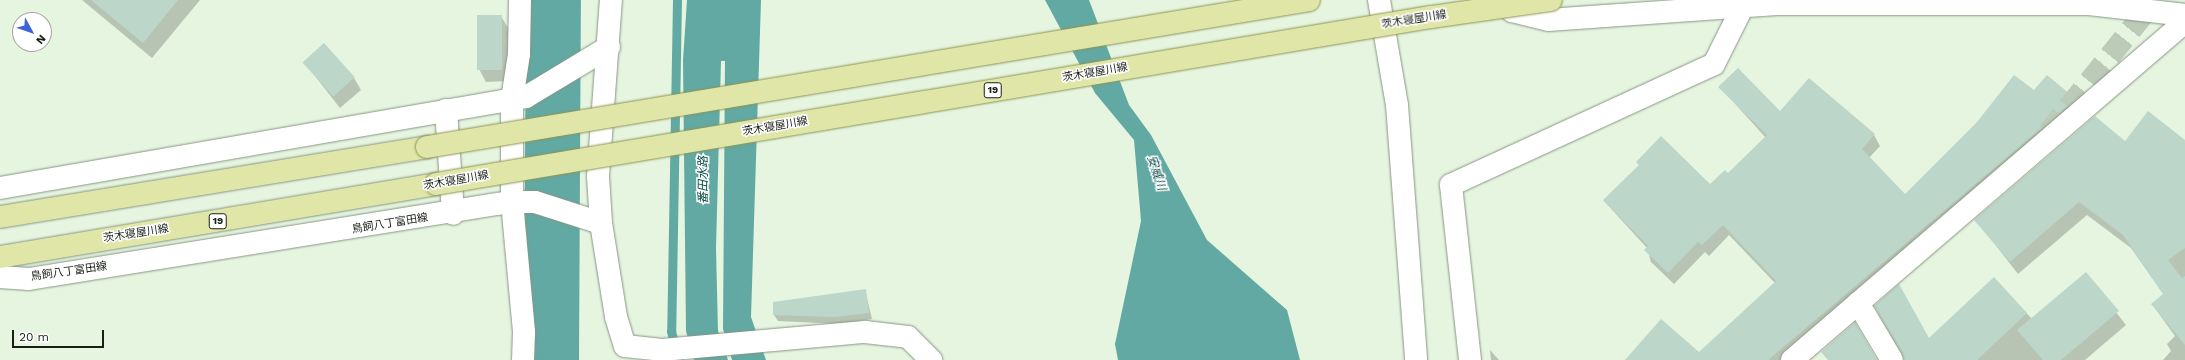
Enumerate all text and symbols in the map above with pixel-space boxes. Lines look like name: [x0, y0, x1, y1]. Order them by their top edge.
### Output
street label: 茨木寝屋川線: [1380, 8, 1448, 32]
north arrow: [12, 12, 52, 52]
text: N: [33, 32, 48, 47]
street label: 茨木寝屋川線: [1061, 61, 1129, 85]
road number: 19: [983, 82, 1003, 98]
street label: 茨木寝屋川線: [741, 115, 809, 139]
water label: 安威川: [1144, 154, 1168, 192]
water label: 番田水路: [697, 156, 711, 204]
street label: 茨木寝屋川線: [422, 169, 490, 193]
street label: 鳥飼八丁富田線: [351, 211, 429, 237]
road number: 19: [208, 213, 228, 229]
street label: 茨木寝屋川線: [102, 222, 170, 246]
street label: 鳥飼八丁富田線: [30, 260, 108, 284]
scale bar: [14, 322, 106, 348]
text: 20 m: [19, 330, 49, 344]

